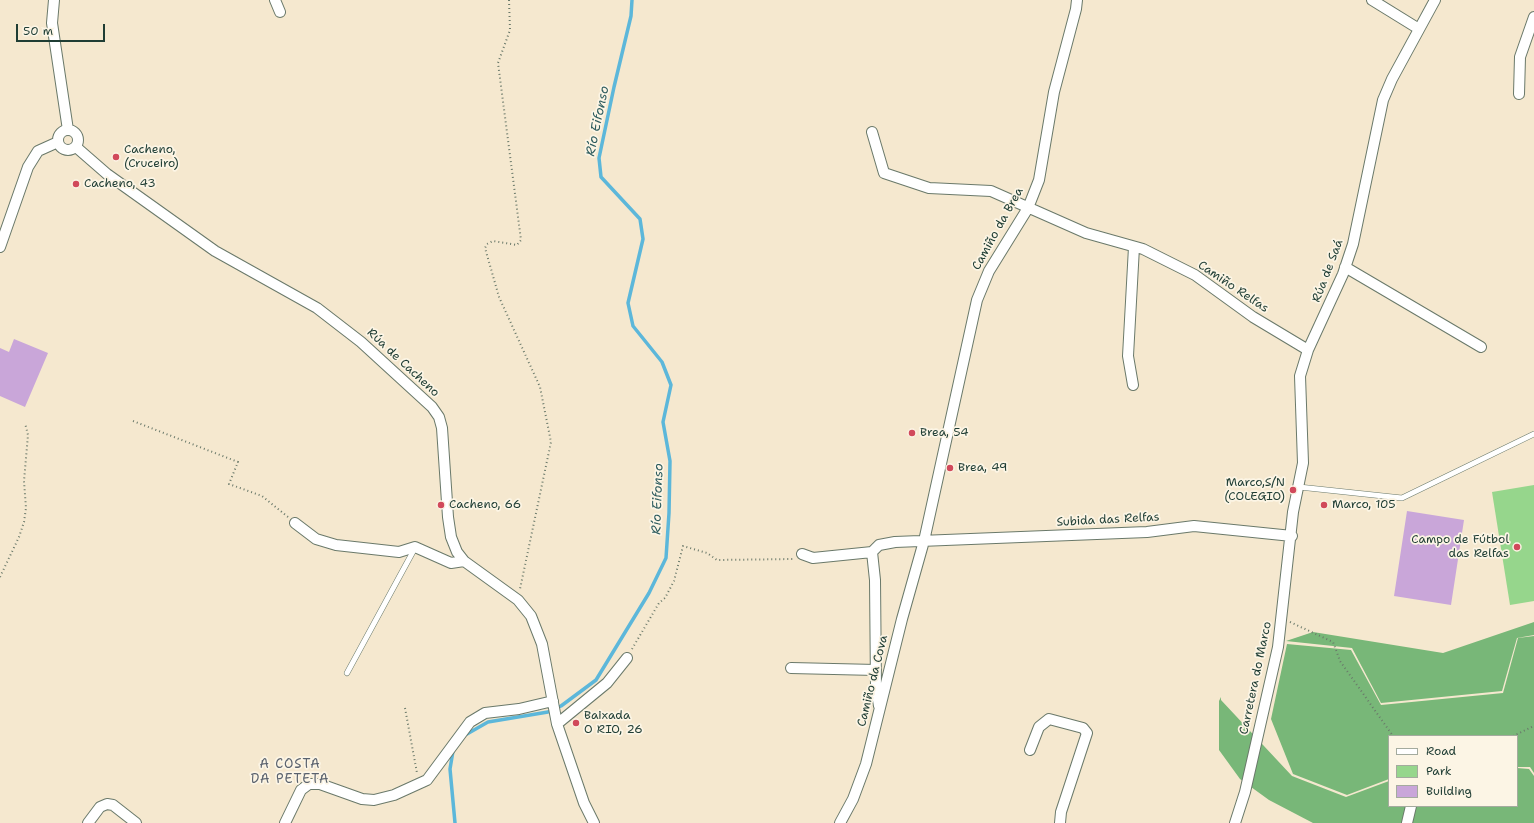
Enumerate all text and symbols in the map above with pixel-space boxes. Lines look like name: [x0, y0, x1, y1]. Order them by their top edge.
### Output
scale bar: [18, 16, 107, 42]
text: 50 m: [23, 23, 53, 39]
water label: Río Eifonso: [583, 84, 613, 158]
place label: Cacheno, (Cruceiro): [124, 143, 179, 171]
marker: Cacheno, (Cruceiro): [111, 152, 121, 162]
place label: Cacheno, 43: [84, 177, 156, 191]
marker: Cacheno, 43: [71, 179, 81, 189]
street label: Camiño da Brea: [969, 185, 1027, 273]
street label: Rúa de Saá: [1309, 238, 1347, 304]
street label: Camiño Relfas: [1195, 258, 1271, 316]
street label: Rúa de Cacheno: [364, 326, 442, 400]
place label: Brea, 54: [920, 426, 969, 440]
marker: Brea, 54: [907, 428, 917, 438]
place label: Brea, 49: [958, 461, 1007, 475]
water label: Río Eifonso: [649, 463, 667, 535]
marker: Brea, 49: [945, 463, 955, 473]
place label: Marco,S/N (COLEGIO): [1224, 476, 1285, 504]
marker: Marco,S/N (COLEGIO): [1288, 485, 1298, 495]
place label: Cacheno, 66: [449, 498, 521, 512]
place label: Marco, 105: [1332, 498, 1396, 512]
marker: Cacheno, 66: [436, 500, 446, 510]
marker: Marco, 105: [1319, 500, 1329, 510]
street label: Subida das Relfas: [1056, 510, 1160, 530]
place label: Campo de Fútbol das Relfas: [1411, 533, 1509, 561]
marker: Campo de Fútbol das Relfas: [1512, 542, 1522, 552]
street label: Carretera do Marco: [1237, 620, 1275, 736]
street label: Camiño da Cova: [855, 634, 891, 728]
place label: Baixada O RIO, 26: [584, 709, 643, 737]
marker: Baixada O RIO, 26: [571, 718, 581, 728]
legend: [1388, 735, 1518, 807]
text: Road: [1426, 743, 1456, 759]
district label: A COSTA DA PETETA: [251, 757, 329, 788]
text: Park: [1426, 763, 1452, 779]
text: Building: [1426, 783, 1472, 799]

